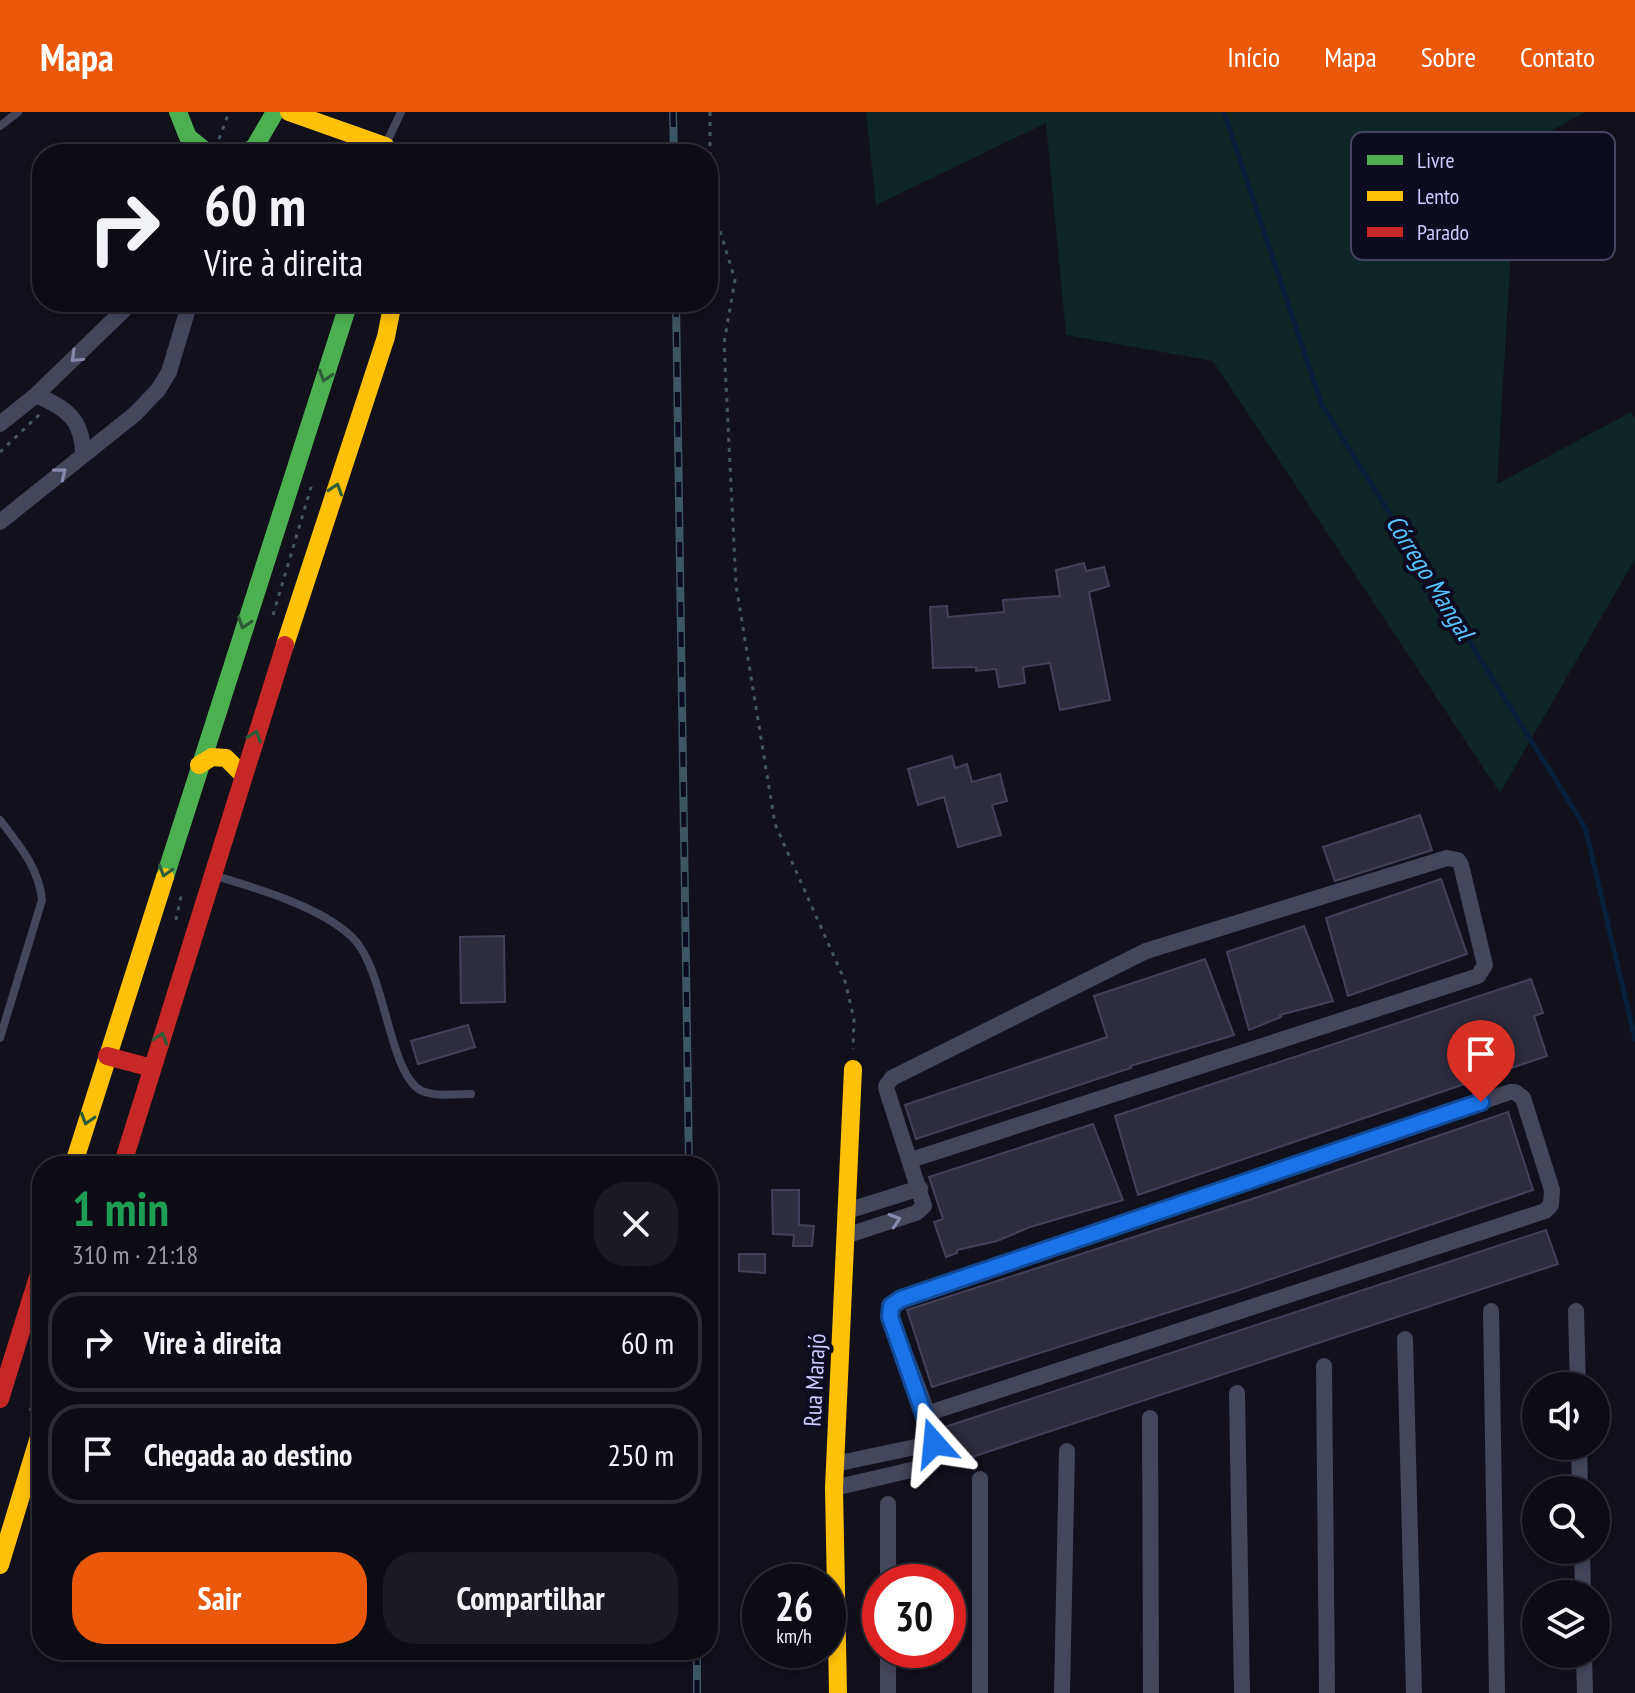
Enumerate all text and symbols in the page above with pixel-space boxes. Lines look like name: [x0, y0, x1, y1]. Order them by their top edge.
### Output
text: Mapa: [40, 32, 114, 81]
text: Início: [1227, 38, 1280, 75]
text: Mapa: [1324, 38, 1377, 75]
text: Sobre: [1421, 38, 1476, 75]
text: Contato: [1520, 38, 1595, 75]
legend: [1351, 132, 1615, 260]
text: Livre: [1417, 146, 1455, 174]
text: 60 m: [204, 169, 306, 241]
icon: right: [72, 176, 176, 280]
text: Lento: [1417, 182, 1459, 210]
text: Parado: [1417, 218, 1469, 246]
text: Vire à direita: [204, 239, 363, 286]
one-way arrow: [71, 347, 85, 362]
one-way arrow: [318, 369, 334, 383]
one-way arrow: [52, 468, 66, 483]
one-way arrow: [326, 483, 342, 497]
water label: Córrego Mangal: [1379, 508, 1483, 648]
one-way arrow: [238, 616, 254, 630]
one-way arrow: [245, 730, 261, 744]
one-way arrow: [158, 864, 174, 877]
pin: [1447, 1020, 1515, 1102]
one-way arrow: [152, 1031, 168, 1045]
icon: arrive: [1459, 1032, 1503, 1076]
one-way arrow: [80, 1112, 96, 1125]
text: 1 min: [72, 1177, 169, 1239]
button: close: [594, 1182, 678, 1266]
one-way arrow: [887, 1213, 901, 1229]
text: 310 m · 21:18: [72, 1238, 198, 1271]
icon: right: [76, 1320, 120, 1364]
text: Vire à direita: [144, 1323, 282, 1362]
text: 60 m: [621, 1323, 674, 1362]
street label: Rua Marajó: [797, 1333, 832, 1427]
map controls: [1522, 1372, 1610, 1668]
button: sound: [1522, 1372, 1610, 1460]
position arrow: [892, 1401, 976, 1485]
icon: arrive: [76, 1432, 120, 1476]
text: Chegada ao destino: [144, 1435, 352, 1474]
text: 250 m: [608, 1435, 674, 1474]
button: search: [1522, 1476, 1610, 1564]
button: Sair: [72, 1552, 367, 1644]
button: Compartilhar: [383, 1552, 678, 1644]
speed limit sign: 30: [862, 1564, 966, 1668]
text: 26: [775, 1580, 813, 1632]
button: layers: [1522, 1580, 1610, 1668]
text: km/h: [776, 1623, 812, 1649]

